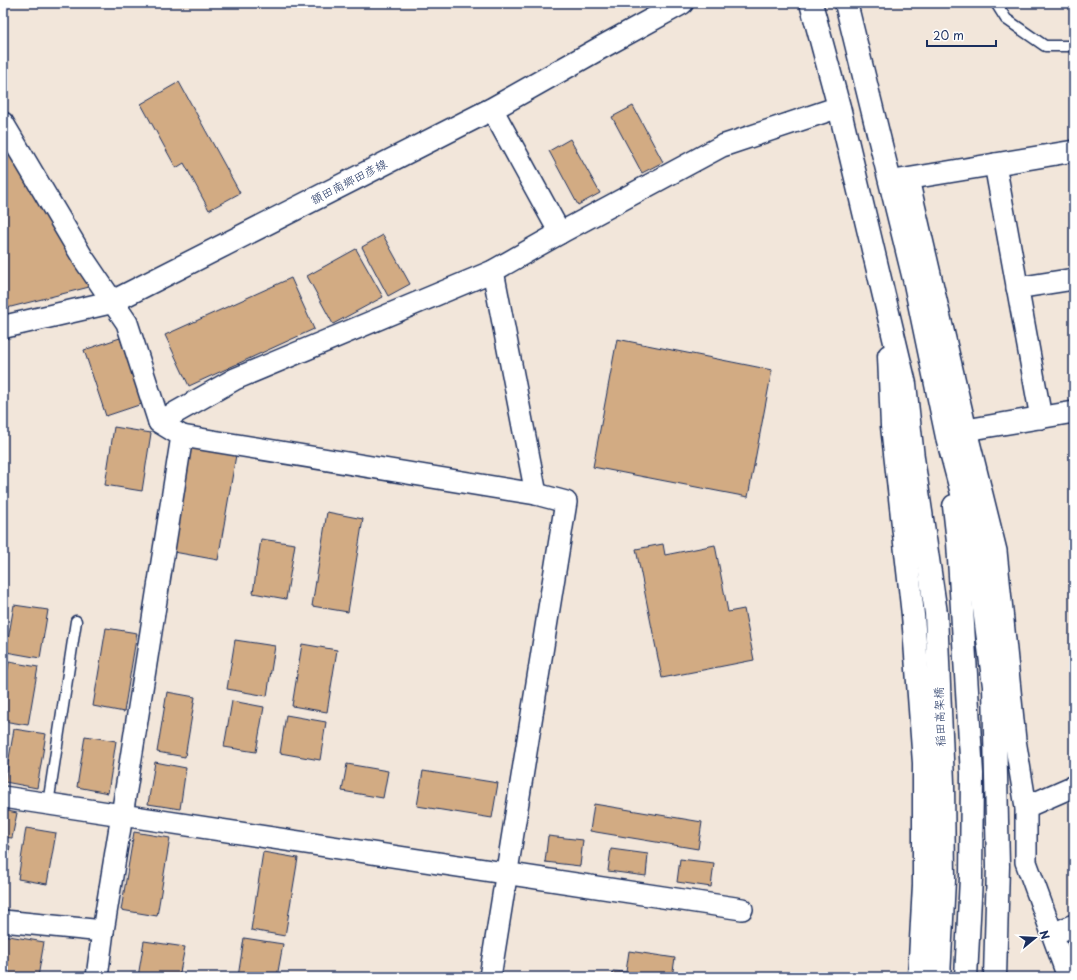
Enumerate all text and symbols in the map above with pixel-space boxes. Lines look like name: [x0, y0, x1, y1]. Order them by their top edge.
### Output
scale bar: [927, 22, 996, 48]
text: 20 m: [933, 26, 964, 44]
street label: 額田南郷田彦線: [307, 154, 390, 208]
street label: 稲田高架橋: [929, 687, 949, 747]
north arrow: [1015, 918, 1055, 958]
text: N: [1036, 928, 1055, 942]

